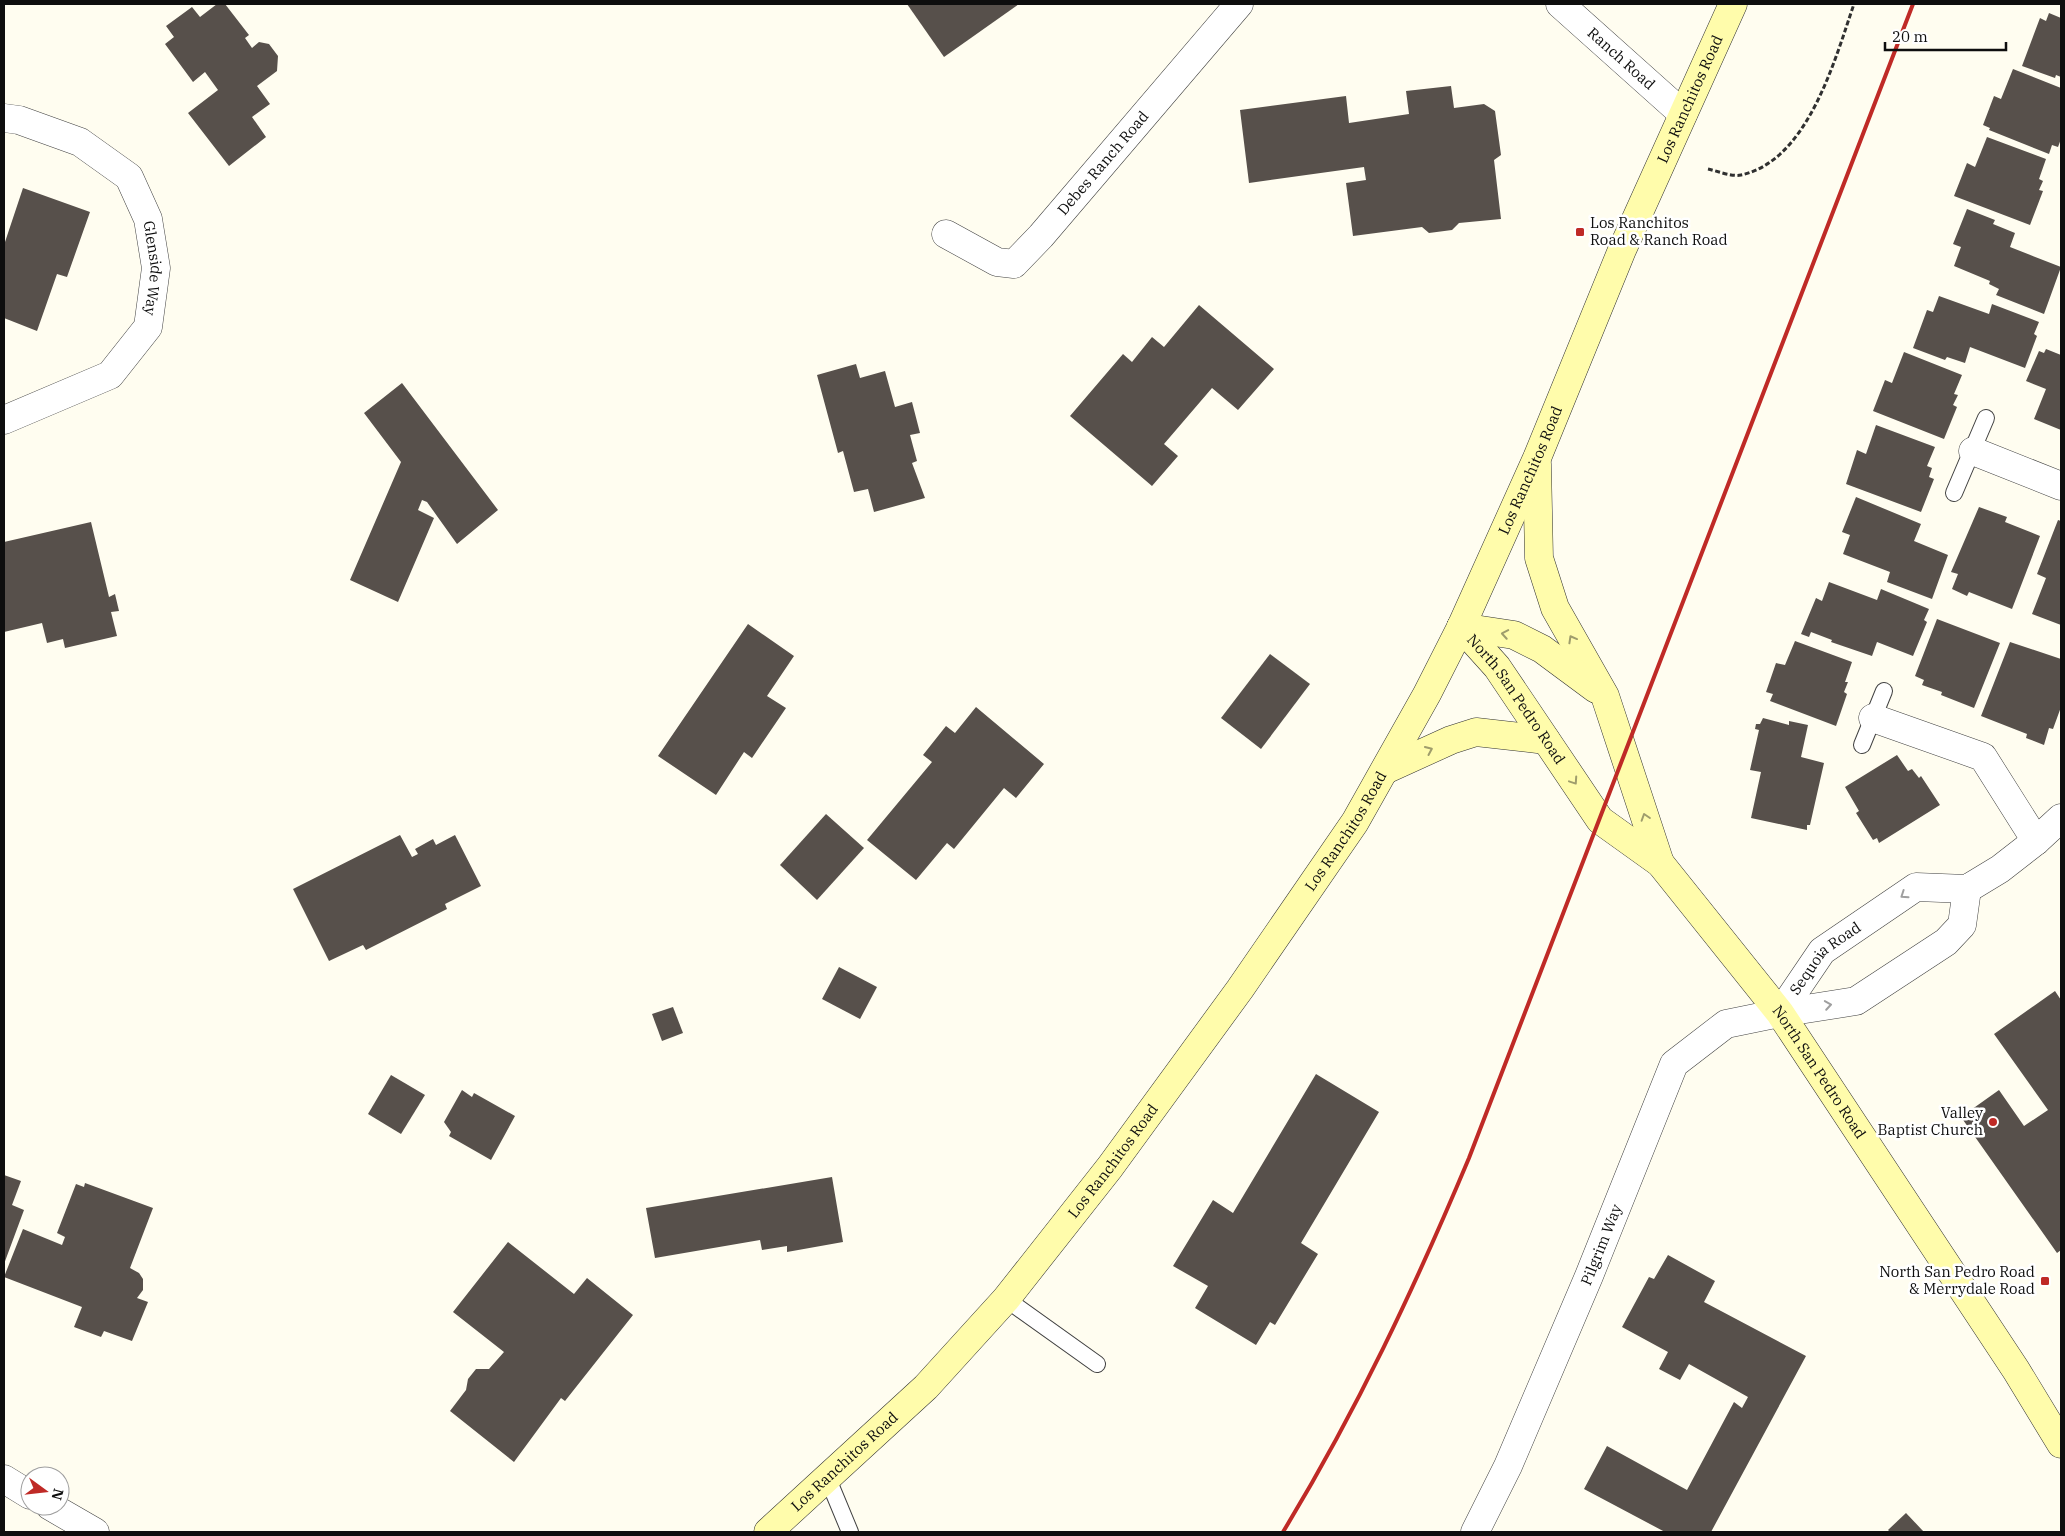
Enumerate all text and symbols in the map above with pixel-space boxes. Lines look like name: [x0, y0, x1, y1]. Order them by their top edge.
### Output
scale bar: [1885, 20, 2006, 52]
street label: Ranch Road: [1584, 23, 1659, 93]
text: 20 m: [1892, 27, 1928, 46]
street label: Los Ranchitos Road: [1652, 32, 1727, 166]
street label: Debes Ranch Road: [1053, 107, 1153, 219]
place label: Los Ranchitos Road & Ranch Road: [1590, 213, 1728, 249]
street label: Glenside Way: [139, 219, 166, 317]
marker: Los Ranchitos Road & Ranch Road: [1574, 226, 1586, 238]
street label: Los Ranchitos Road: [1494, 403, 1566, 537]
one-way arrow: [1501, 629, 1509, 640]
street label: North San Pedro Road: [1463, 630, 1570, 768]
one-way arrow: [1569, 635, 1579, 644]
one-way arrow: [1424, 745, 1433, 756]
street label: Los Ranchitos Road: [1300, 768, 1391, 894]
one-way arrow: [1568, 775, 1577, 784]
one-way arrow: [1641, 813, 1651, 821]
one-way arrow: [1900, 889, 1909, 898]
street label: Sequoia Road: [1785, 917, 1864, 998]
street label: North San Pedro Road: [1769, 1001, 1870, 1142]
one-way arrow: [1823, 1001, 1832, 1011]
street label: Los Ranchitos Road: [1063, 1100, 1162, 1222]
place label: Valley Baptist Church: [1877, 1103, 1983, 1139]
marker: Valley Baptist Church: [1987, 1116, 1999, 1128]
street label: Pilgrim Way: [1576, 1201, 1626, 1288]
place label: North San Pedro Road & Merrydale Road: [1879, 1262, 2035, 1298]
marker: North San Pedro Road & Merrydale Road: [2039, 1275, 2051, 1287]
street label: Los Ranchitos Road: [787, 1408, 902, 1515]
north arrow: [20, 1466, 70, 1516]
text: N: [47, 1487, 68, 1502]

